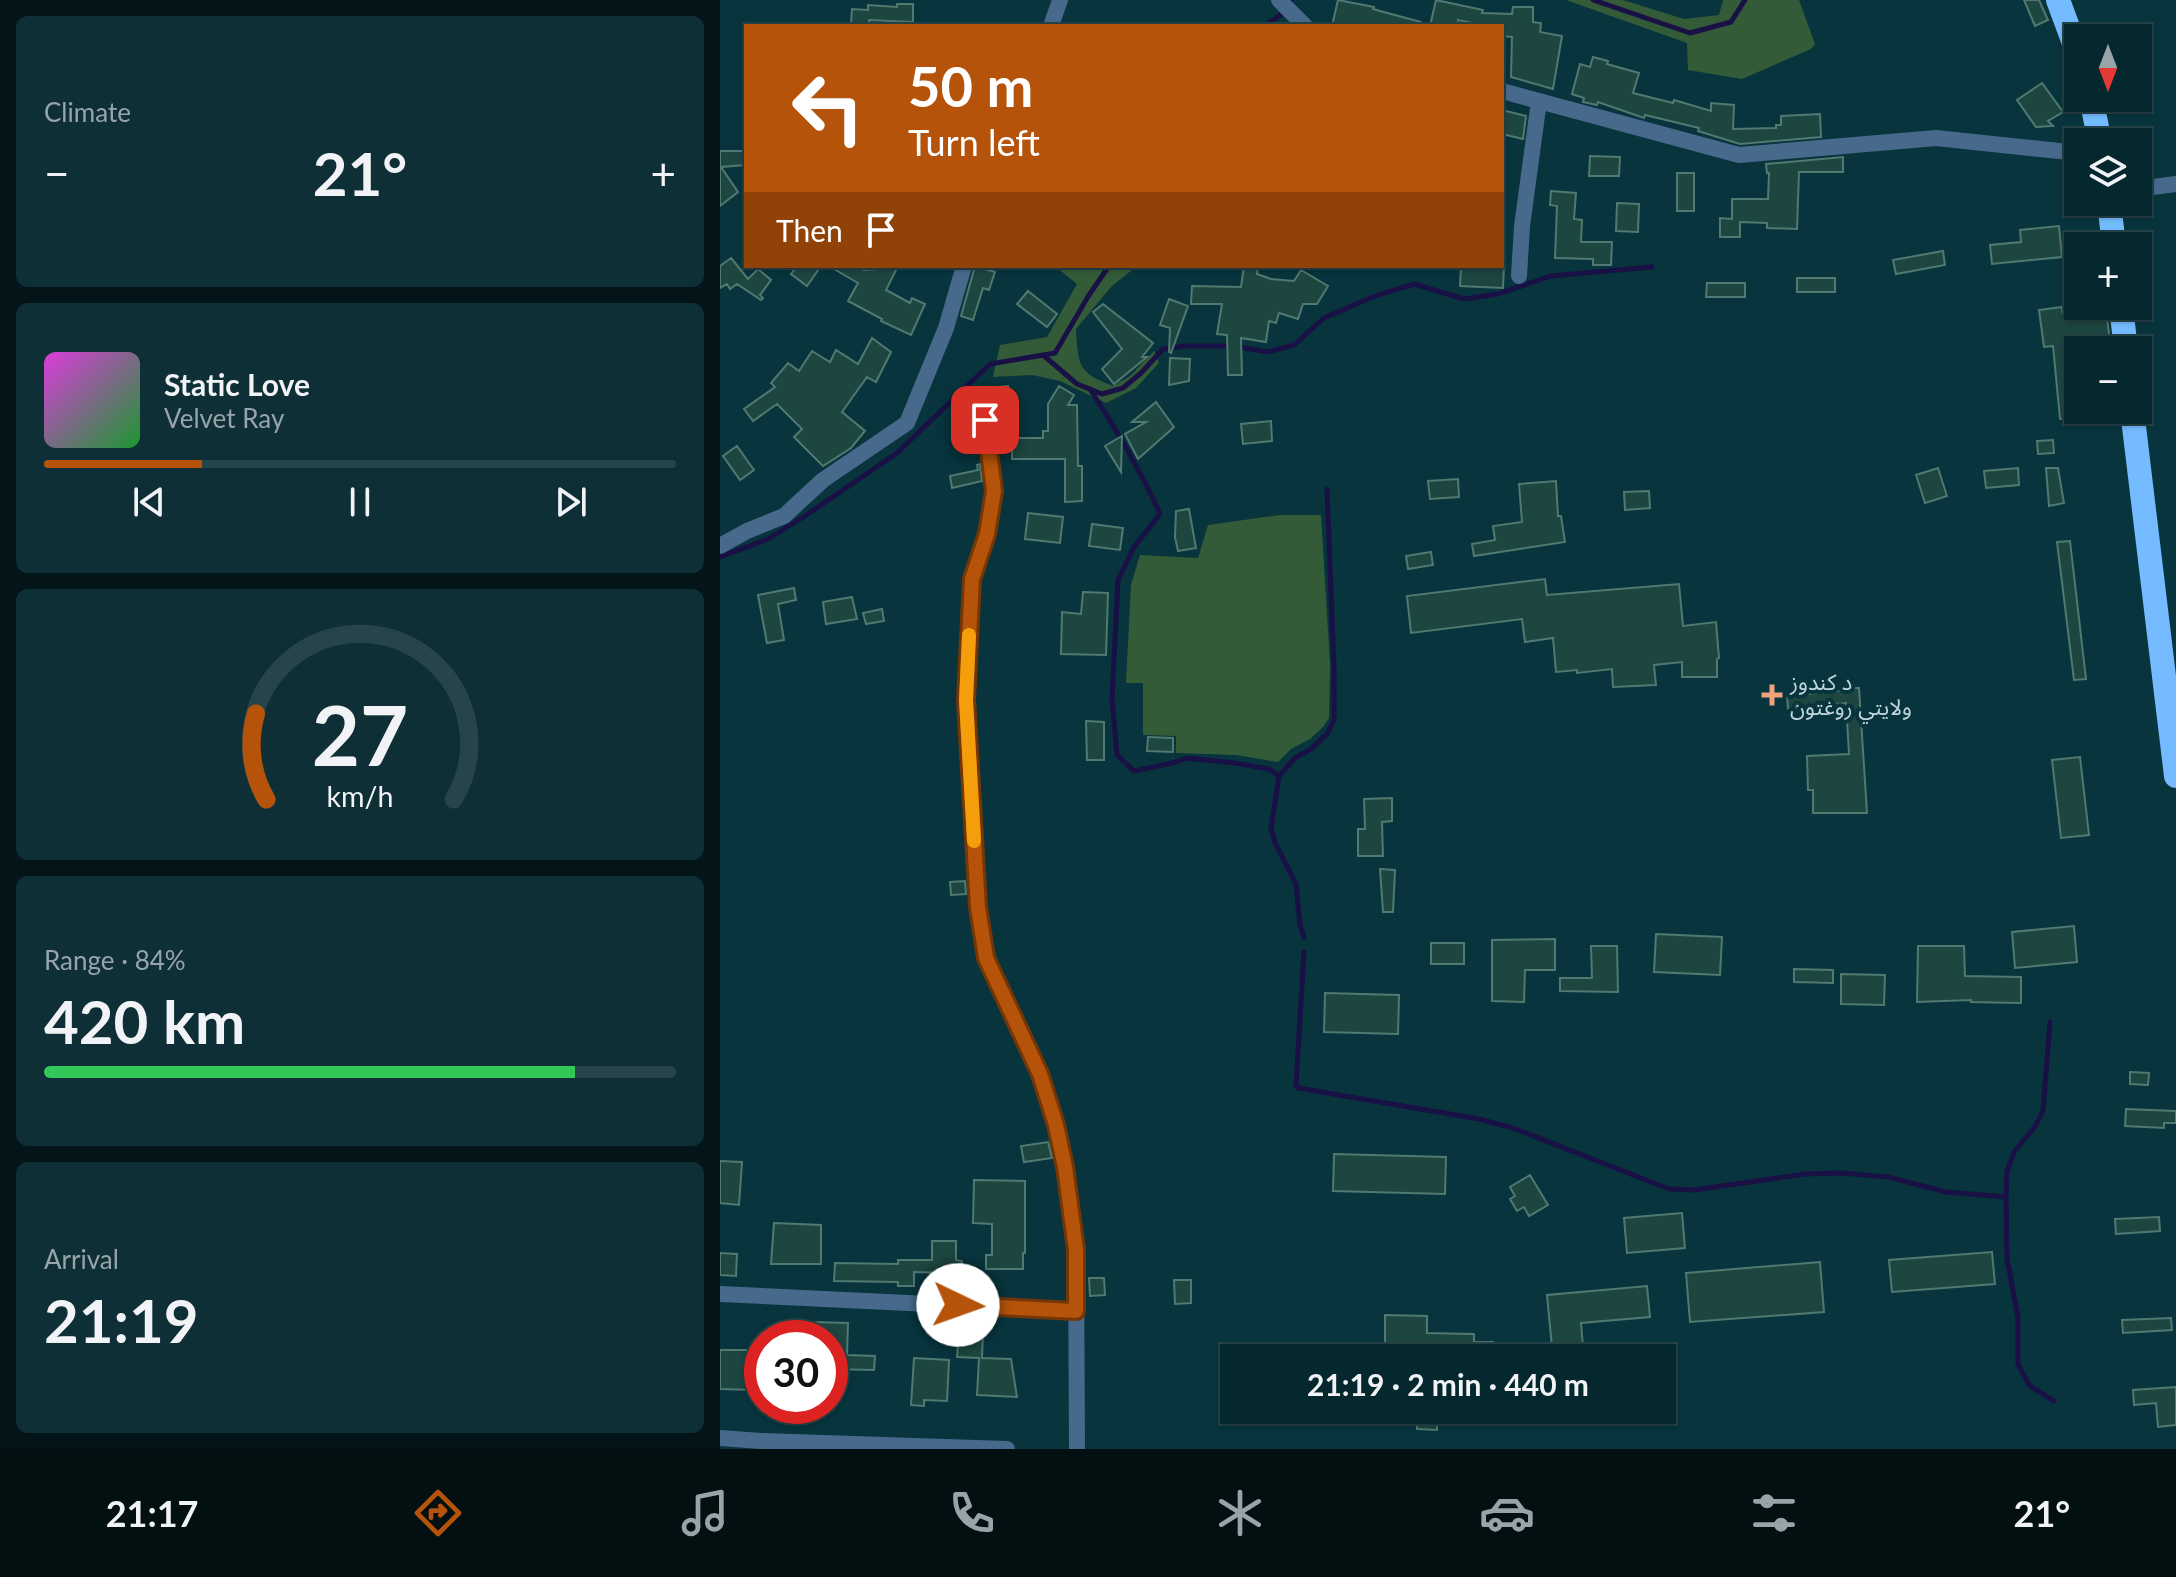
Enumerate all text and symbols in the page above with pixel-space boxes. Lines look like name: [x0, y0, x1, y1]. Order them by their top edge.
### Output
north arrow: [2064, 24, 2152, 112]
map controls: [2064, 24, 2152, 424]
text: 50 m: [908, 52, 1033, 119]
icon: left: [776, 56, 880, 160]
text: Climate: [44, 96, 131, 128]
text: Turn left: [908, 120, 1040, 164]
button: layers: [2064, 128, 2152, 216]
text: 21°: [313, 137, 407, 209]
text: −: [44, 147, 70, 199]
text: +: [650, 147, 676, 199]
icon: arrive: [859, 208, 903, 252]
text: Then: [776, 212, 843, 248]
button: +: [2064, 232, 2152, 320]
button: −: [2064, 336, 2152, 424]
text: Static Love: [164, 366, 310, 402]
pin: [951, 386, 1019, 454]
icon: arrive: [963, 398, 1007, 442]
text: Velvet Ray: [164, 402, 284, 434]
icon: previous: [127, 480, 171, 524]
icon: pause: [338, 480, 382, 524]
icon: next: [549, 480, 593, 524]
place label: د کندوز ولایتي روغتون: [1789, 668, 1912, 724]
text: 27: [312, 684, 408, 784]
marker: د کندوز ولایتي روغتون: [1761, 684, 1783, 706]
text: km/h: [327, 780, 393, 814]
text: Range · 84%: [44, 944, 186, 976]
text: 420 km: [44, 985, 245, 1057]
text: Arrival: [44, 1243, 119, 1275]
position arrow: [916, 1263, 1000, 1347]
text: 21:19: [44, 1284, 199, 1356]
speed limit sign: 30: [744, 1320, 848, 1424]
text: 21:19 · 2 min · 440 m: [1307, 1366, 1589, 1402]
icon: directions: [410, 1485, 466, 1541]
icon: music: [677, 1485, 733, 1541]
icon: phone: [944, 1485, 1000, 1541]
icon: climate: [1212, 1485, 1268, 1541]
icon: car: [1479, 1485, 1535, 1541]
icon: filters: [1746, 1485, 1802, 1541]
text: 21:17: [106, 1491, 198, 1535]
text: 21°: [2014, 1491, 2070, 1535]

